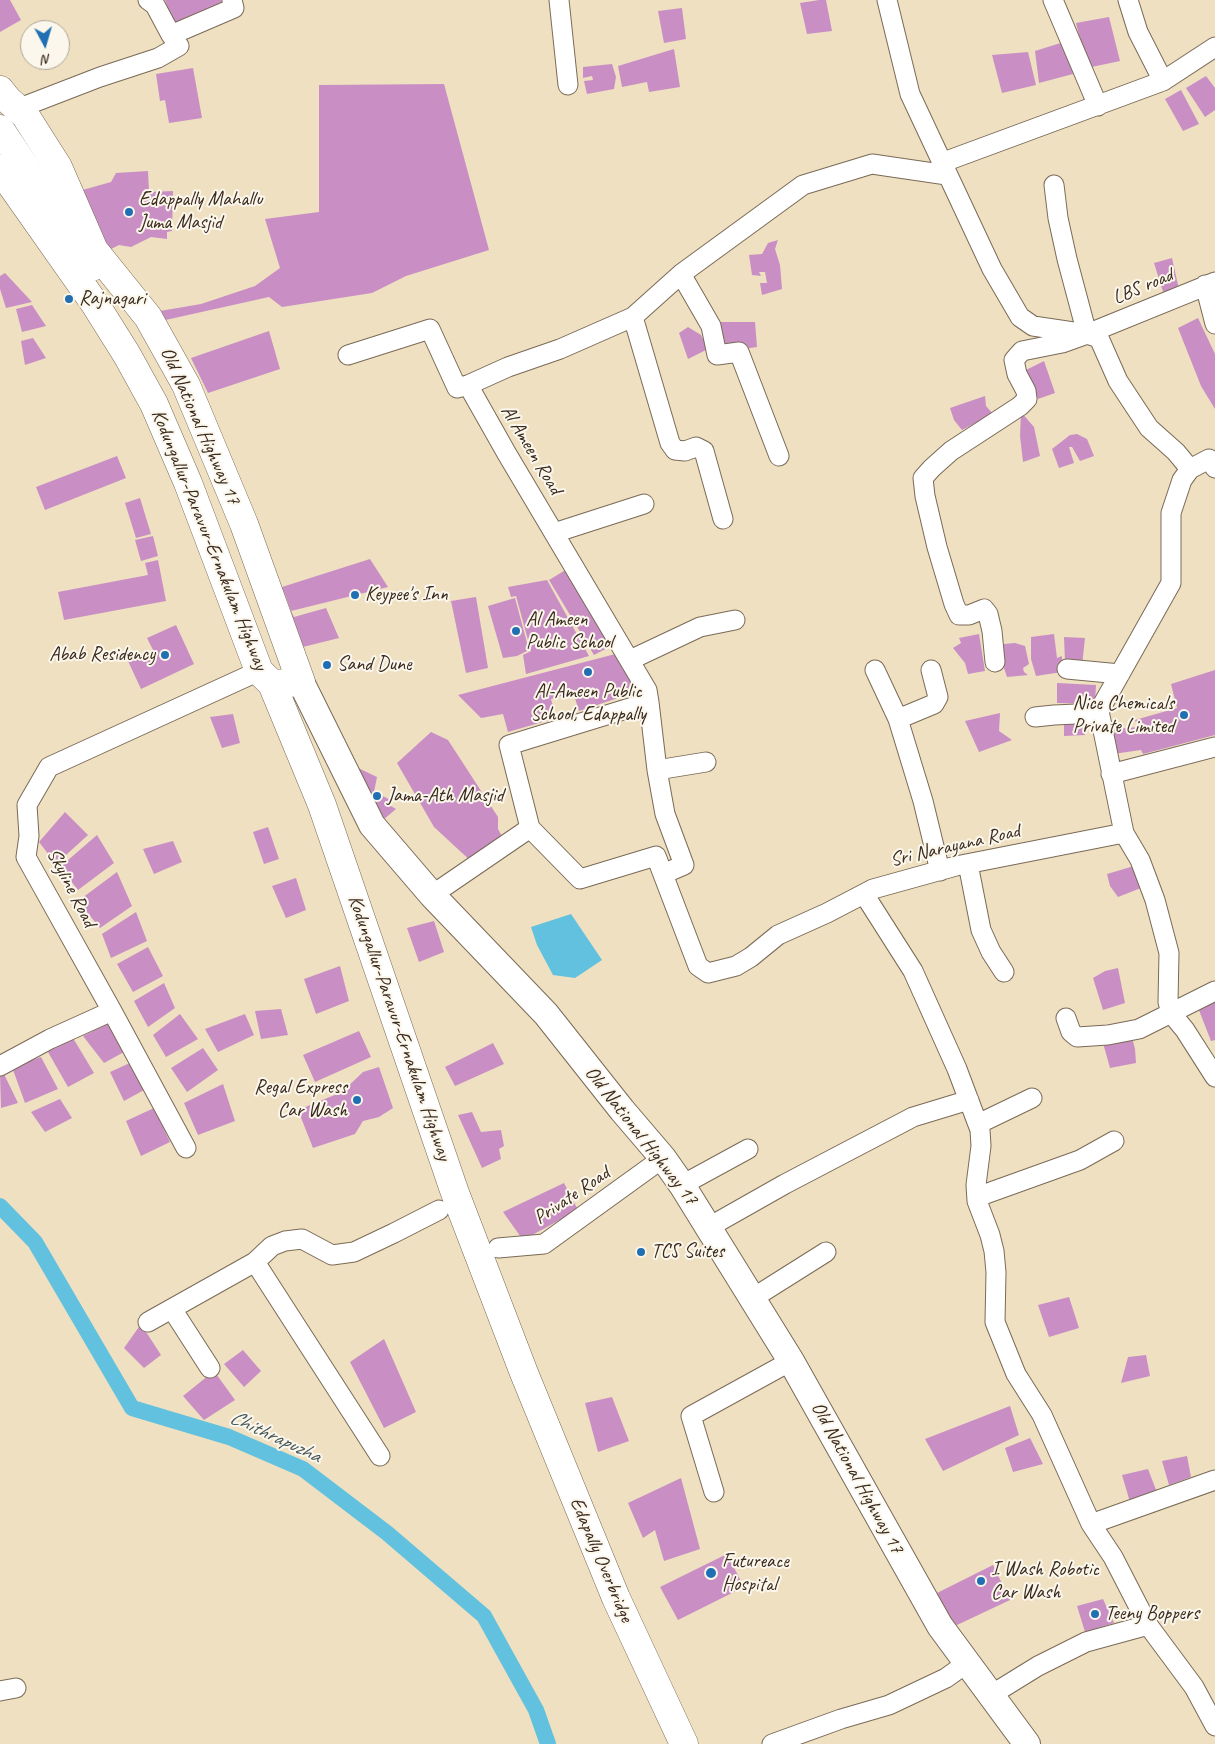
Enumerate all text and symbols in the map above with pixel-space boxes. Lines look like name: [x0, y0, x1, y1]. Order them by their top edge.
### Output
north arrow: [20, 20, 70, 70]
text: N: [41, 51, 52, 68]
place label: Edappally Mahallu Juma Masjid: [139, 188, 262, 235]
marker: Edappally Mahallu Juma Masjid: [123, 206, 135, 218]
street label: LBS road: [1109, 264, 1177, 310]
place label: Rajnagari: [79, 287, 146, 311]
marker: Rajnagari: [63, 293, 75, 305]
street label: Old National Highway 17: [154, 344, 246, 508]
street label: Al Ameen Road: [495, 401, 567, 499]
street label: Kodungallur-Paravur-Ernakulam Highway: [146, 406, 272, 674]
place label: Keypee's Inn: [365, 583, 448, 607]
marker: Keypee's Inn: [349, 589, 361, 601]
place label: Al Ameen Public School: [526, 608, 613, 655]
marker: Al Ameen Public School: [510, 625, 522, 637]
place label: Abab Residency: [49, 643, 155, 667]
marker: Abab Residency: [159, 649, 171, 661]
place label: Sand Dune: [337, 653, 411, 677]
marker: Sand Dune: [321, 659, 333, 671]
marker: Al-Ameen Public School, Edappally: [582, 666, 594, 678]
place label: Al-Ameen Public School, Edappally: [530, 680, 646, 727]
place label: Nice Chemicals Private Limited: [1072, 692, 1174, 739]
marker: Nice Chemicals Private Limited: [1178, 709, 1190, 721]
place label: Jama-Ath Masjid: [387, 784, 504, 808]
marker: Jama-Ath Masjid: [371, 790, 383, 802]
street label: Sri Narayana Road: [888, 819, 1022, 873]
street label: Skyline Road: [41, 845, 101, 931]
street label: Kodungallur-Paravur-Ernakulam Highway: [342, 892, 456, 1164]
street label: Old National Highway 17: [579, 1062, 703, 1210]
place label: Regal Express Car Wash: [254, 1076, 347, 1123]
marker: Regal Express Car Wash: [351, 1094, 363, 1106]
street label: Private Road: [529, 1162, 615, 1230]
place label: TCS Suites: [651, 1240, 724, 1264]
marker: TCS Suites: [635, 1246, 647, 1258]
street label: Old National Highway 17: [805, 1398, 909, 1558]
water label: Chithrapuzha: [226, 1405, 324, 1469]
street label: Edapally Overbridge: [564, 1494, 638, 1626]
place label: Futureace Hospital: [722, 1550, 789, 1597]
place label: I Wash Robotic Car Wash: [991, 1558, 1099, 1605]
marker: Futureace Hospital: [704, 1566, 718, 1580]
marker: I Wash Robotic Car Wash: [975, 1575, 987, 1587]
place label: Teeny Boppers: [1105, 1602, 1199, 1626]
marker: Teeny Boppers: [1089, 1608, 1101, 1620]

